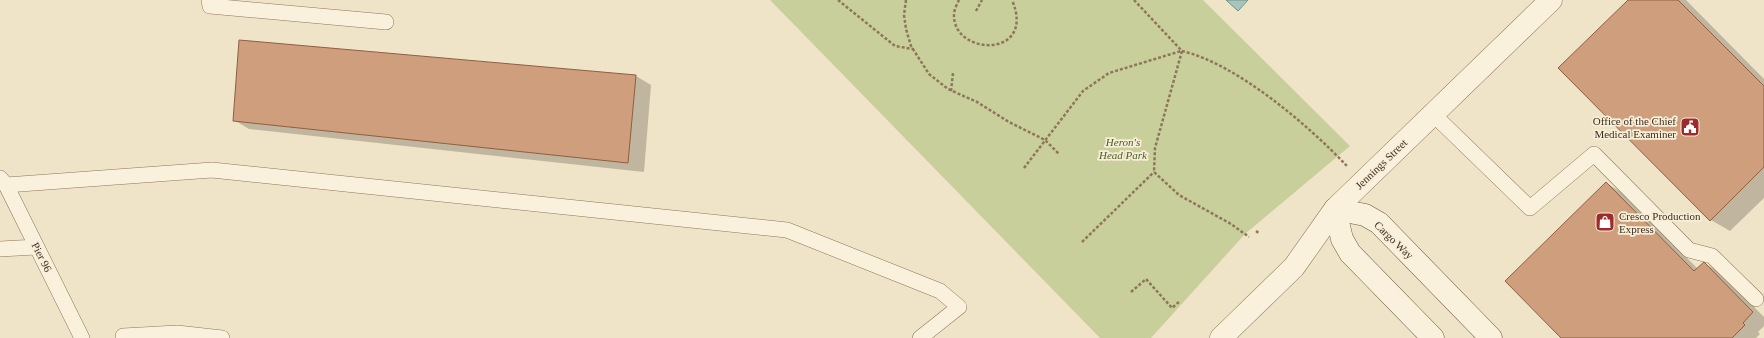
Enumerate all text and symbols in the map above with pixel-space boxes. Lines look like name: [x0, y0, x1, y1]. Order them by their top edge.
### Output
place label: Office of the Chief Medical Examiner: [1593, 115, 1676, 140]
public building icon: Office of the Chief Medical Examiner: [1679, 116, 1701, 138]
park label: Heron's Head Park: [1098, 136, 1148, 161]
street label: Jennings Street: [1353, 136, 1409, 192]
place label: Cresco Production Express: [1619, 210, 1701, 235]
shop icon: Cresco Production Express: [1594, 211, 1616, 233]
street label: Cargo Way: [1372, 219, 1416, 262]
street label: Pier 96: [30, 240, 55, 274]

